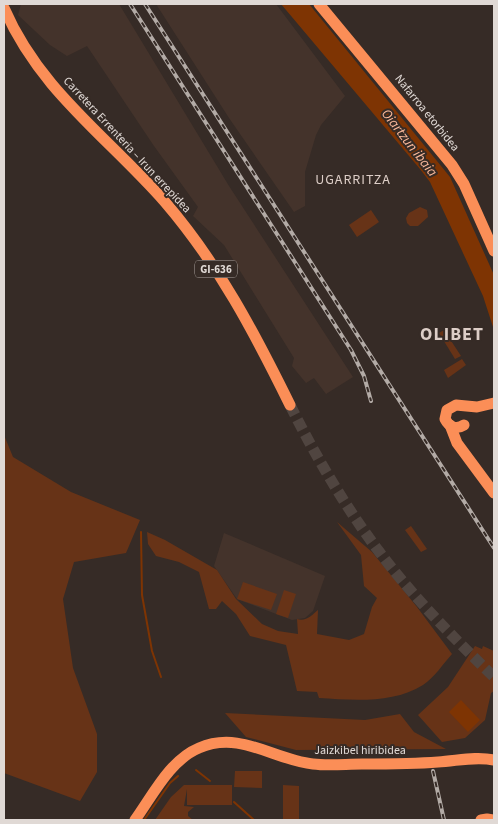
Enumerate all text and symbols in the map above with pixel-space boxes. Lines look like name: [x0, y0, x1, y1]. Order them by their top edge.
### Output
street label: Nafarroa etorbidea: [391, 71, 463, 155]
street label: Carretera Errenteria – Irun errepidea: [59, 73, 195, 217]
water label: Oiartzun ibaia: [376, 105, 442, 181]
district label: UGARRITZA: [315, 170, 391, 190]
road number: GI-636: [195, 260, 237, 278]
district label: OLIBET: [420, 322, 484, 347]
street label: Jaizkibel hiribidea: [314, 742, 406, 759]

